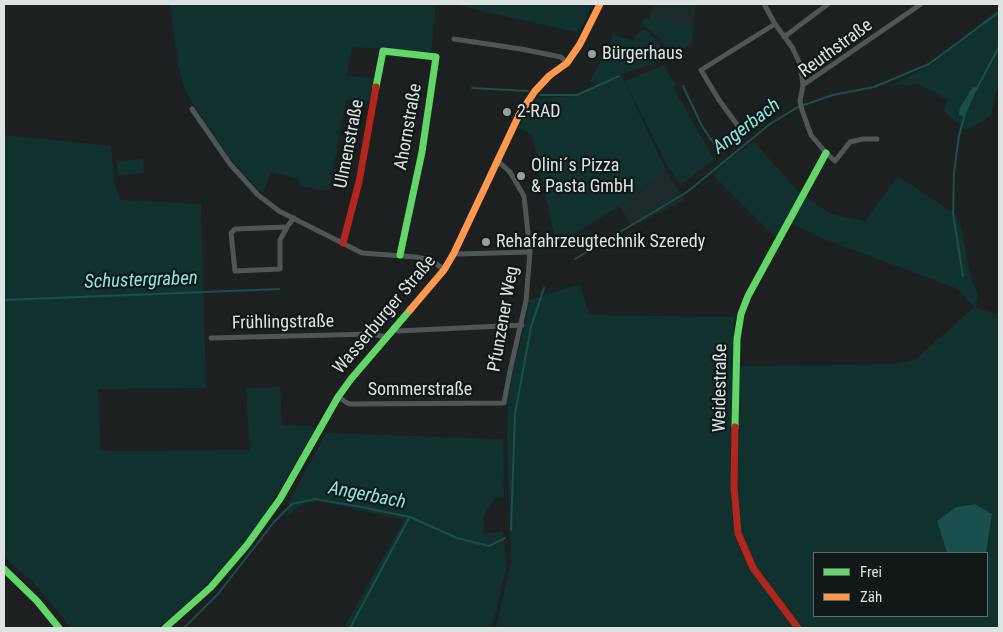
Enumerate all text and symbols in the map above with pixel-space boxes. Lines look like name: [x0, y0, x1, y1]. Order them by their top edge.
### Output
street label: Reuthstraße: [795, 15, 877, 83]
place label: Bürgerhaus: [602, 43, 683, 65]
marker: Bürgerhaus: [586, 48, 598, 60]
street label: Ahornstraße: [391, 82, 427, 172]
water label: Angerbach: [709, 94, 785, 160]
street label: Ulmenstraße: [331, 98, 369, 190]
place label: 2-RAD: [517, 101, 561, 123]
marker: 2-RAD: [501, 106, 513, 118]
place label: Olini´s Pizza & Pasta GmbH: [531, 155, 634, 198]
marker: Olini´s Pizza & Pasta GmbH: [515, 170, 527, 182]
place label: Rehafahrzeugtechnik Szeredy: [496, 231, 705, 253]
marker: Rehafahrzeugtechnik Szeredy: [480, 236, 492, 248]
street label: Wasserburger Straße: [329, 251, 441, 379]
street label: Pfunzener Weg: [484, 265, 524, 373]
water label: Schustergraben: [84, 268, 198, 294]
street label: Frühlingstraße: [232, 311, 334, 335]
street label: Weidestraße: [709, 344, 733, 432]
street label: Sommerstraße: [368, 379, 472, 401]
water label: Angerbach: [326, 477, 408, 515]
legend: [813, 552, 988, 617]
text: Frei: [860, 563, 882, 581]
text: Zäh: [860, 588, 882, 606]

